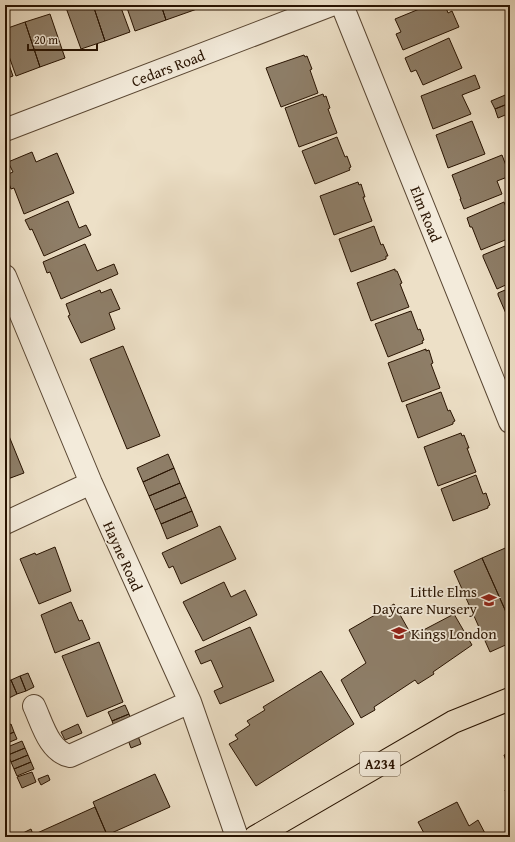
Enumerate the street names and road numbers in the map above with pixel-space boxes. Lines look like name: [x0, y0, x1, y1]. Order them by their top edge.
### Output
street label: Cedars Road: [128, 44, 208, 92]
street label: Elm Road: [405, 183, 447, 245]
street label: Hayne Road: [98, 518, 148, 594]
road number: A234: [360, 752, 400, 776]

